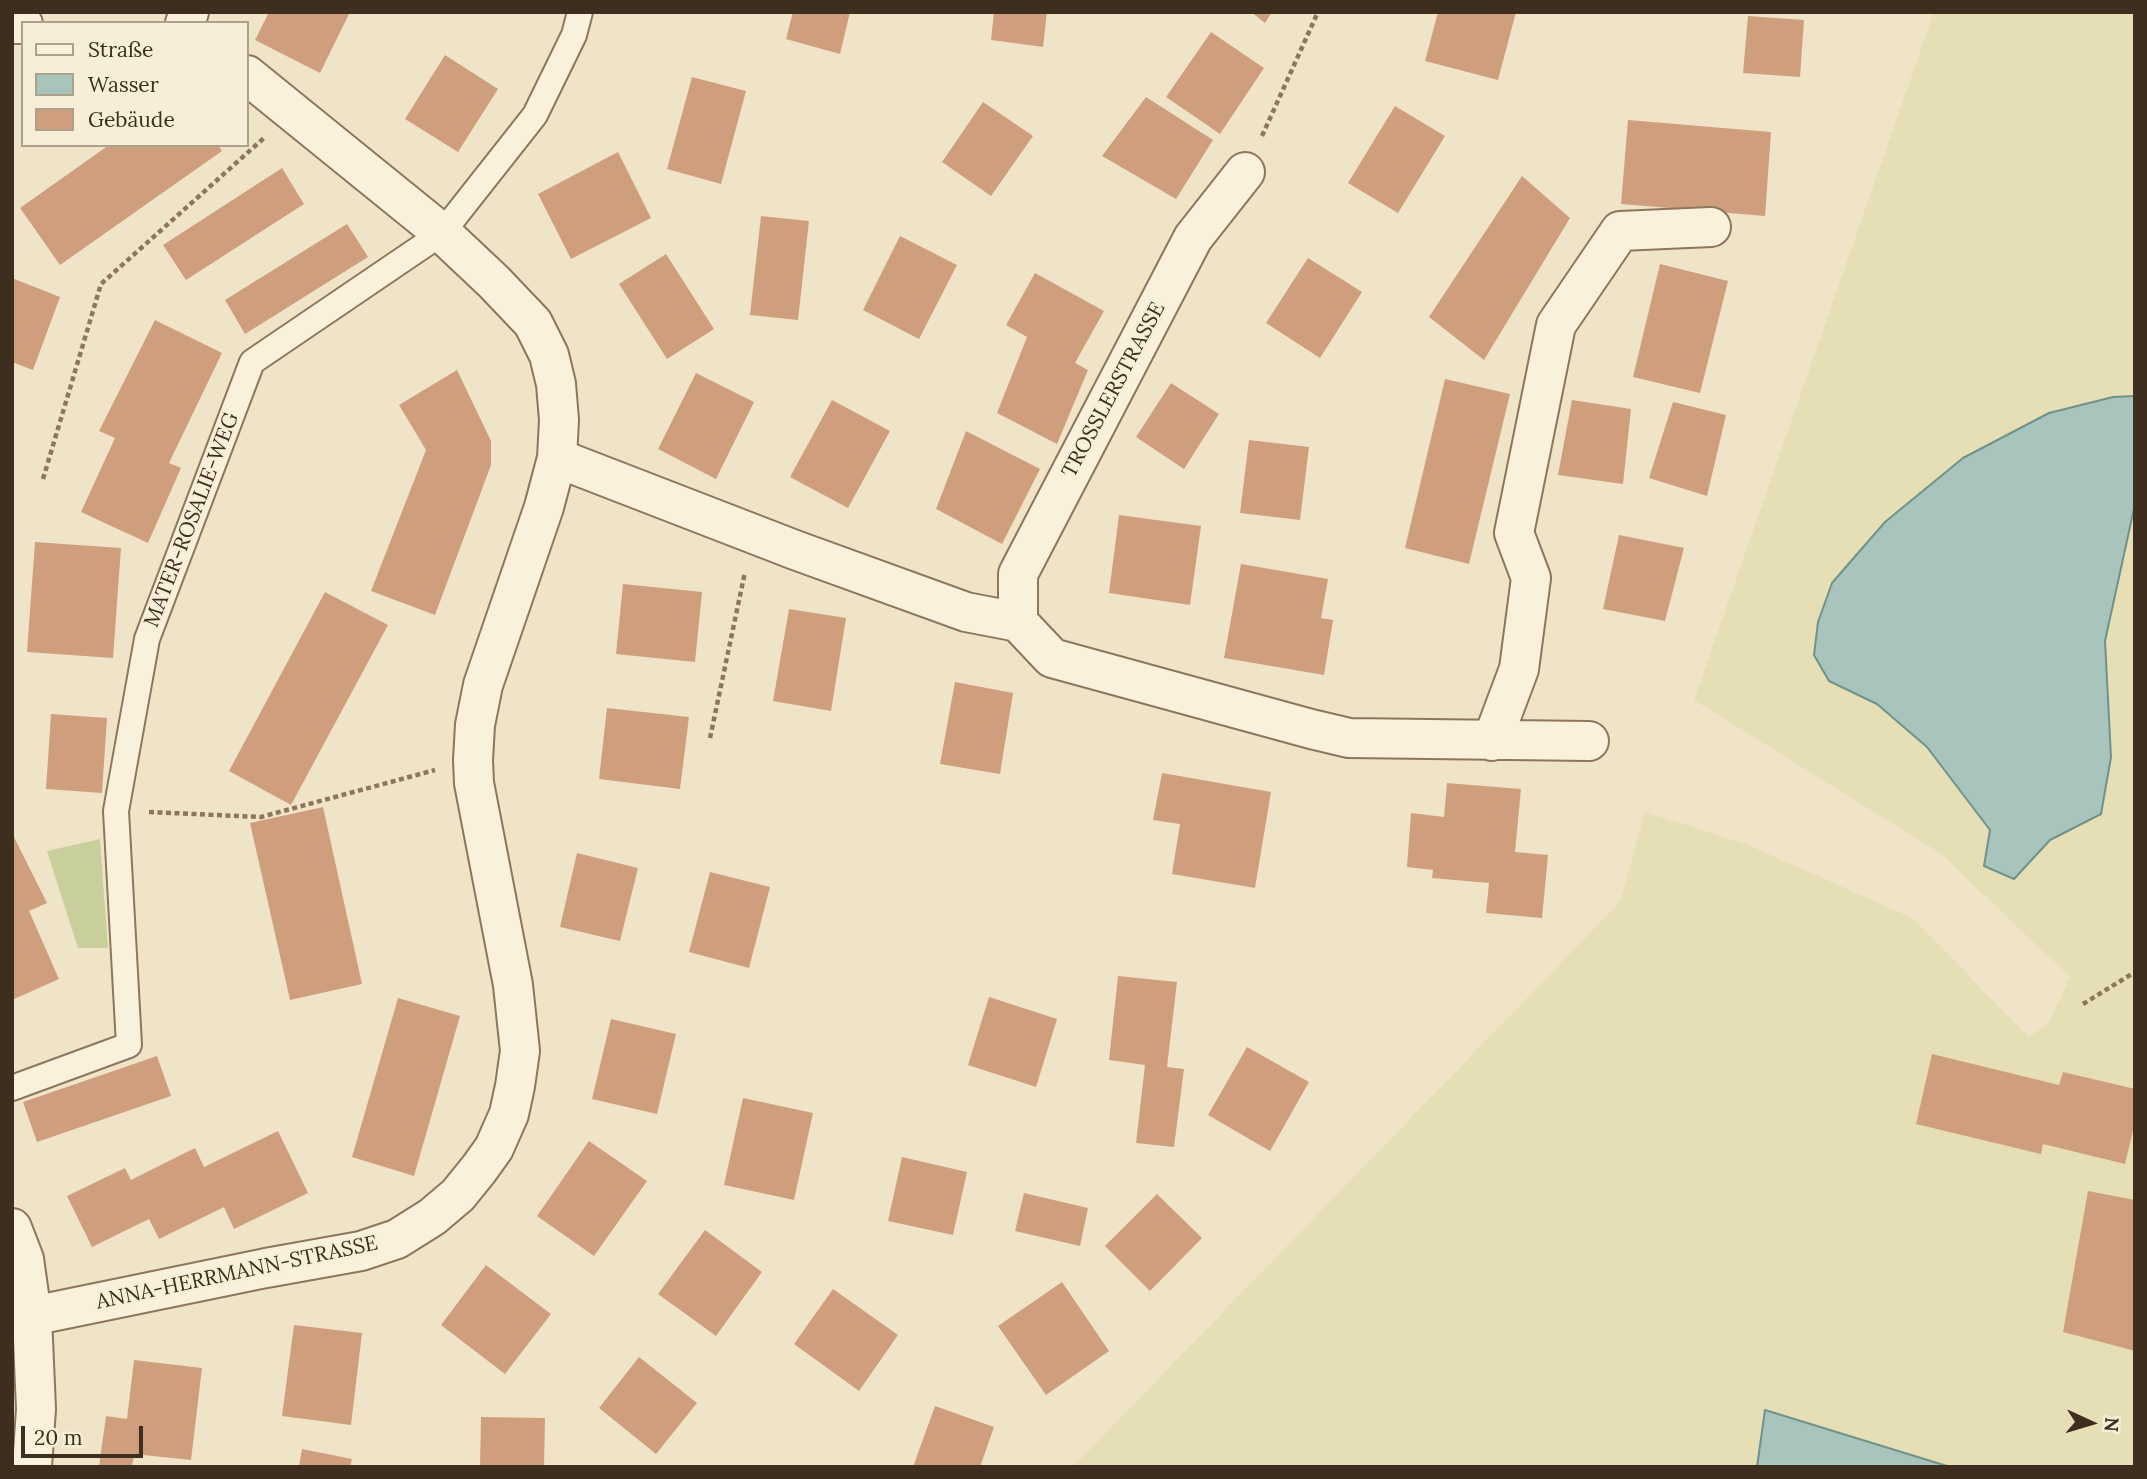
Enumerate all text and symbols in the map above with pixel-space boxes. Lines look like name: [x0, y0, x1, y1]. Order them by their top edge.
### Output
legend: [21, 21, 248, 147]
text: Straße: [88, 36, 153, 63]
text: Wasser: [88, 71, 159, 98]
text: Gebäude: [88, 106, 175, 133]
street label: TROSSLERSTRASSE: [1057, 298, 1171, 482]
street label: MATER-ROSALIE-WEG: [139, 409, 245, 631]
street label: ANNA-HERRMANN-STRASSE: [94, 1231, 380, 1315]
north arrow: [2056, 1388, 2126, 1458]
scale bar: [24, 1412, 147, 1456]
text: N: [2099, 1416, 2124, 1433]
text: 20 m: [34, 1424, 83, 1451]

